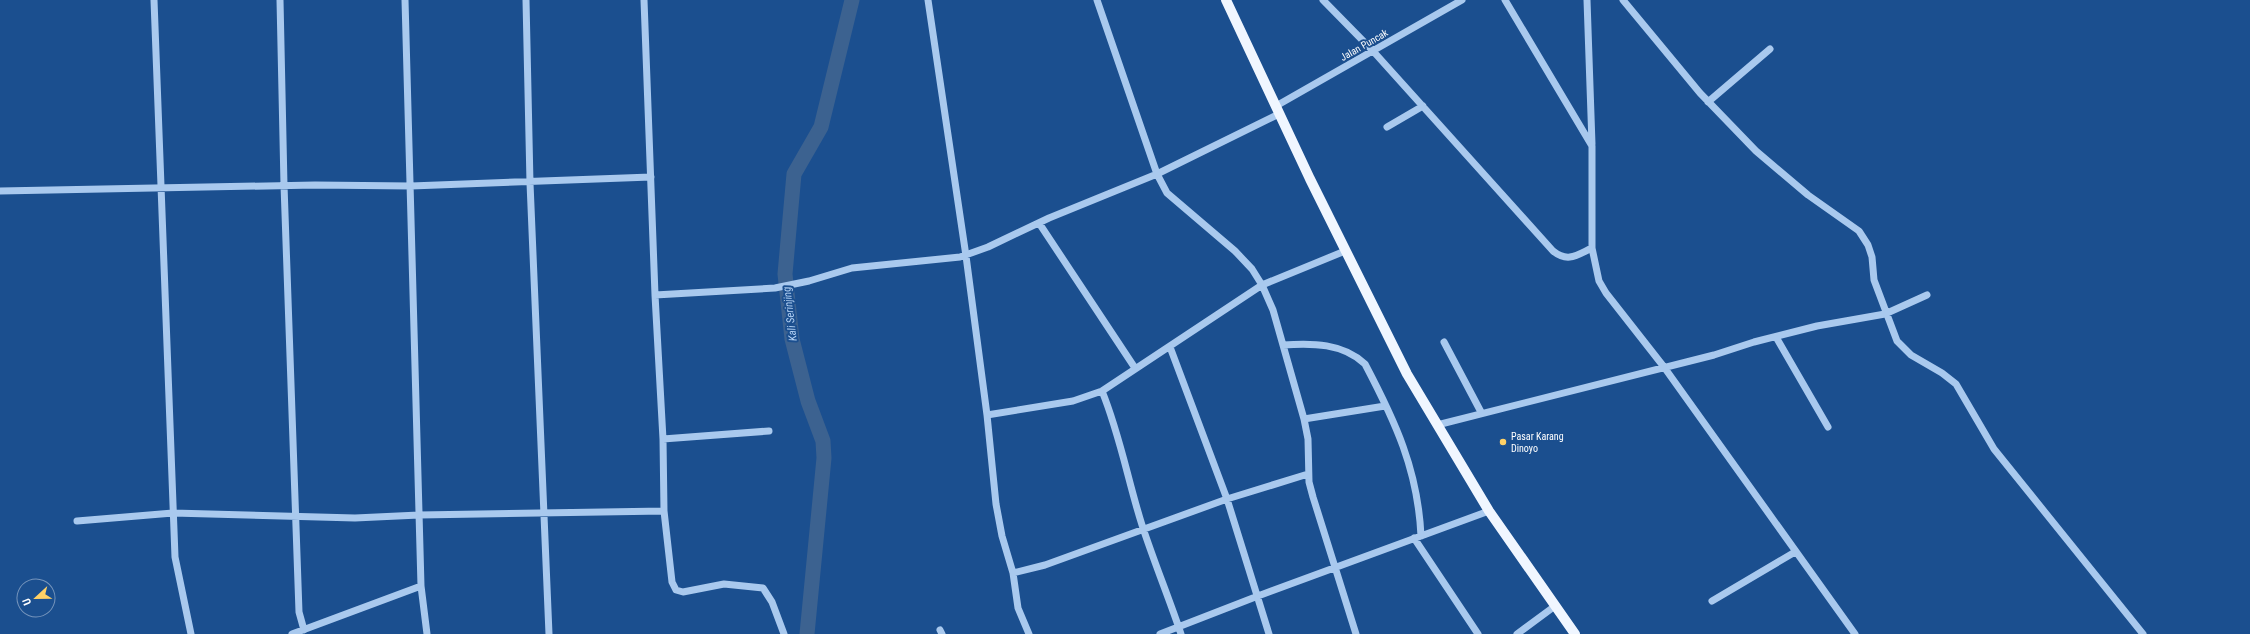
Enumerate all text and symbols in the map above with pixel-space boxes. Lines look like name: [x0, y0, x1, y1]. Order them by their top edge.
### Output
street label: Jalan Puncak: [1338, 27, 1390, 63]
water label: Kali Serinjing: [780, 285, 800, 342]
place label: Pasar Karang Dinoyo: [1511, 431, 1564, 454]
marker: Pasar Karang Dinoyo: [1498, 437, 1508, 447]
north arrow: [16, 578, 56, 618]
text: U: [20, 596, 34, 607]

